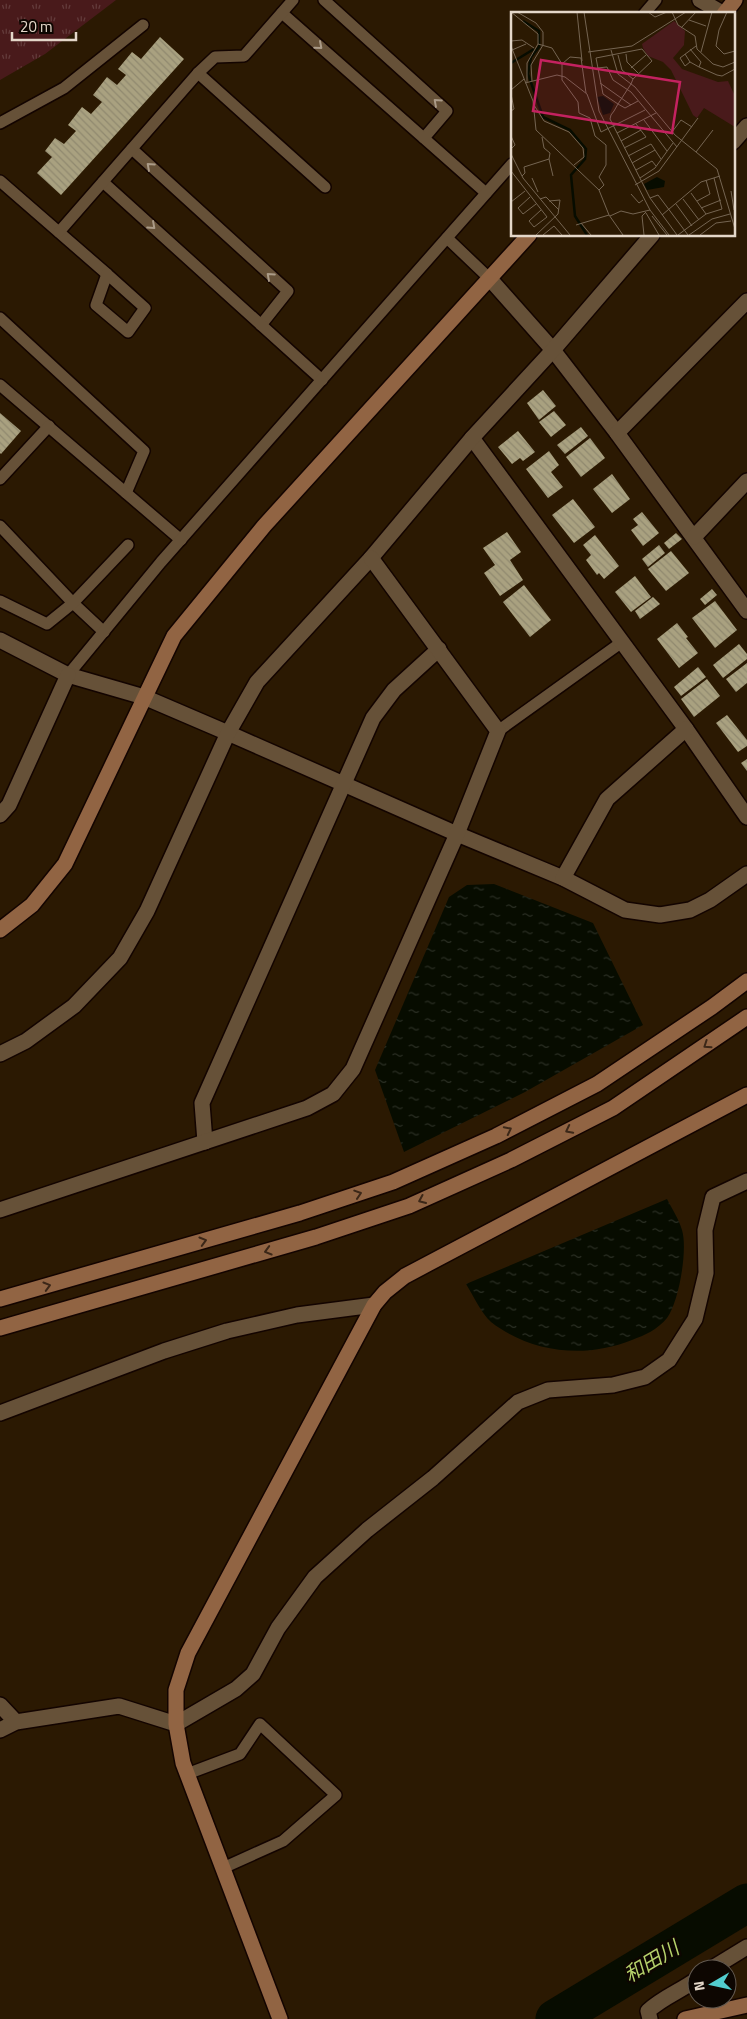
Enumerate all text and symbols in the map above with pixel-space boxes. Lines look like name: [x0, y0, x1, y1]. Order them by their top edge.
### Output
scale bar: [12, 10, 76, 42]
inset map: [511, 12, 734, 236]
text: 20 m: [20, 15, 53, 38]
one-way arrow: [313, 40, 322, 49]
one-way arrow: [433, 99, 442, 108]
one-way arrow: [147, 163, 156, 172]
one-way arrow: [146, 220, 155, 229]
one-way arrow: [267, 273, 276, 282]
one-way arrow: [703, 1039, 713, 1048]
one-way arrow: [565, 1124, 574, 1134]
one-way arrow: [503, 1126, 512, 1136]
one-way arrow: [354, 1189, 362, 1199]
one-way arrow: [418, 1193, 427, 1204]
one-way arrow: [199, 1236, 207, 1247]
one-way arrow: [264, 1245, 273, 1255]
one-way arrow: [42, 1281, 50, 1291]
water label: 和田川: [617, 1931, 686, 1990]
north arrow: [687, 1959, 737, 2009]
text: N: [688, 1980, 710, 1993]

